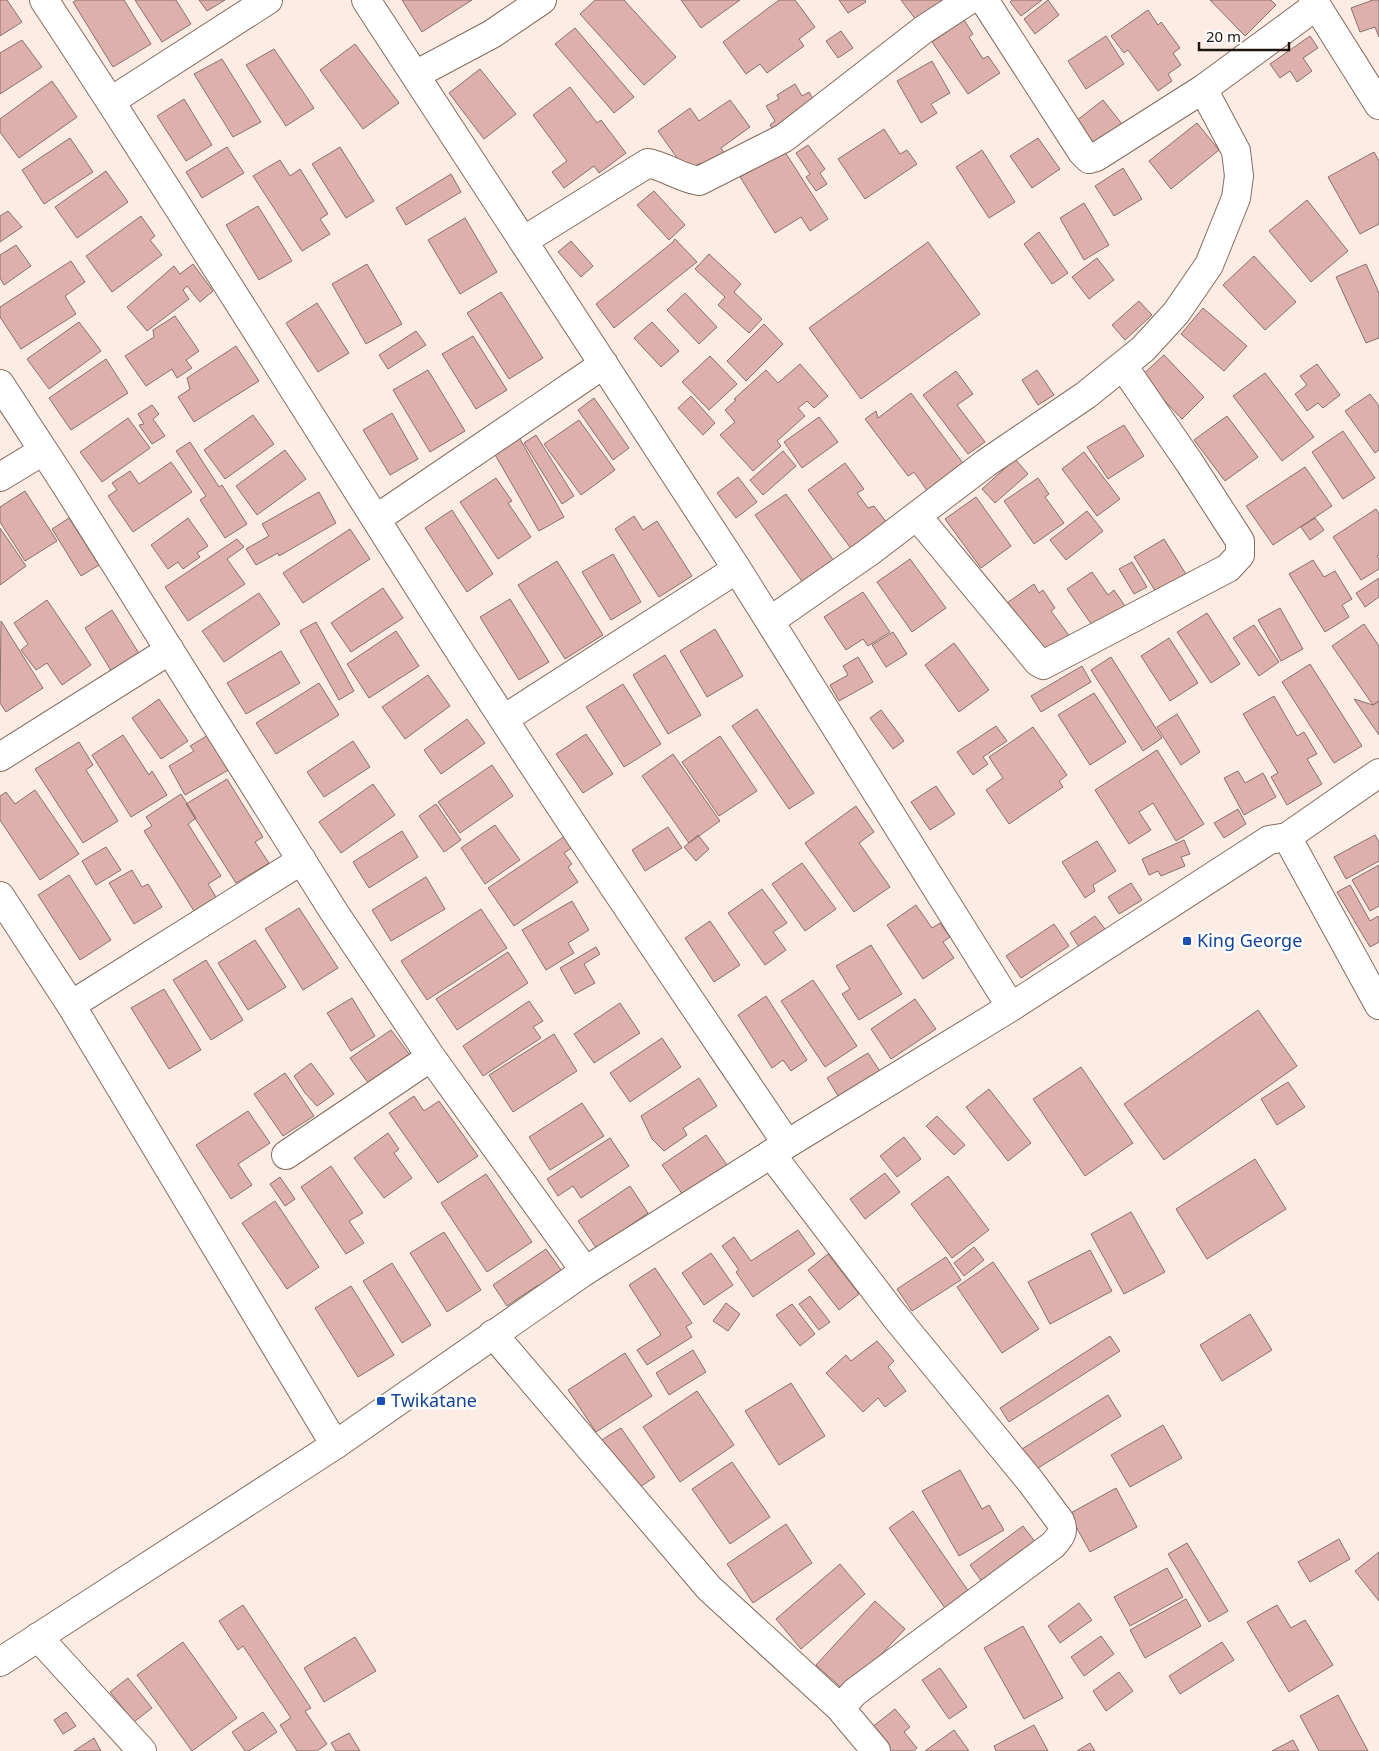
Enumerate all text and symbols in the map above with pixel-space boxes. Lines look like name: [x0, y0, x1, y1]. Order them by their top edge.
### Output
scale bar: [1199, 20, 1289, 52]
text: 20 m: [1206, 26, 1241, 46]
place label: King George: [1197, 928, 1302, 952]
marker: King George: [1181, 935, 1193, 947]
place label: Twikatane: [391, 1388, 477, 1412]
marker: Twikatane: [375, 1395, 387, 1407]

